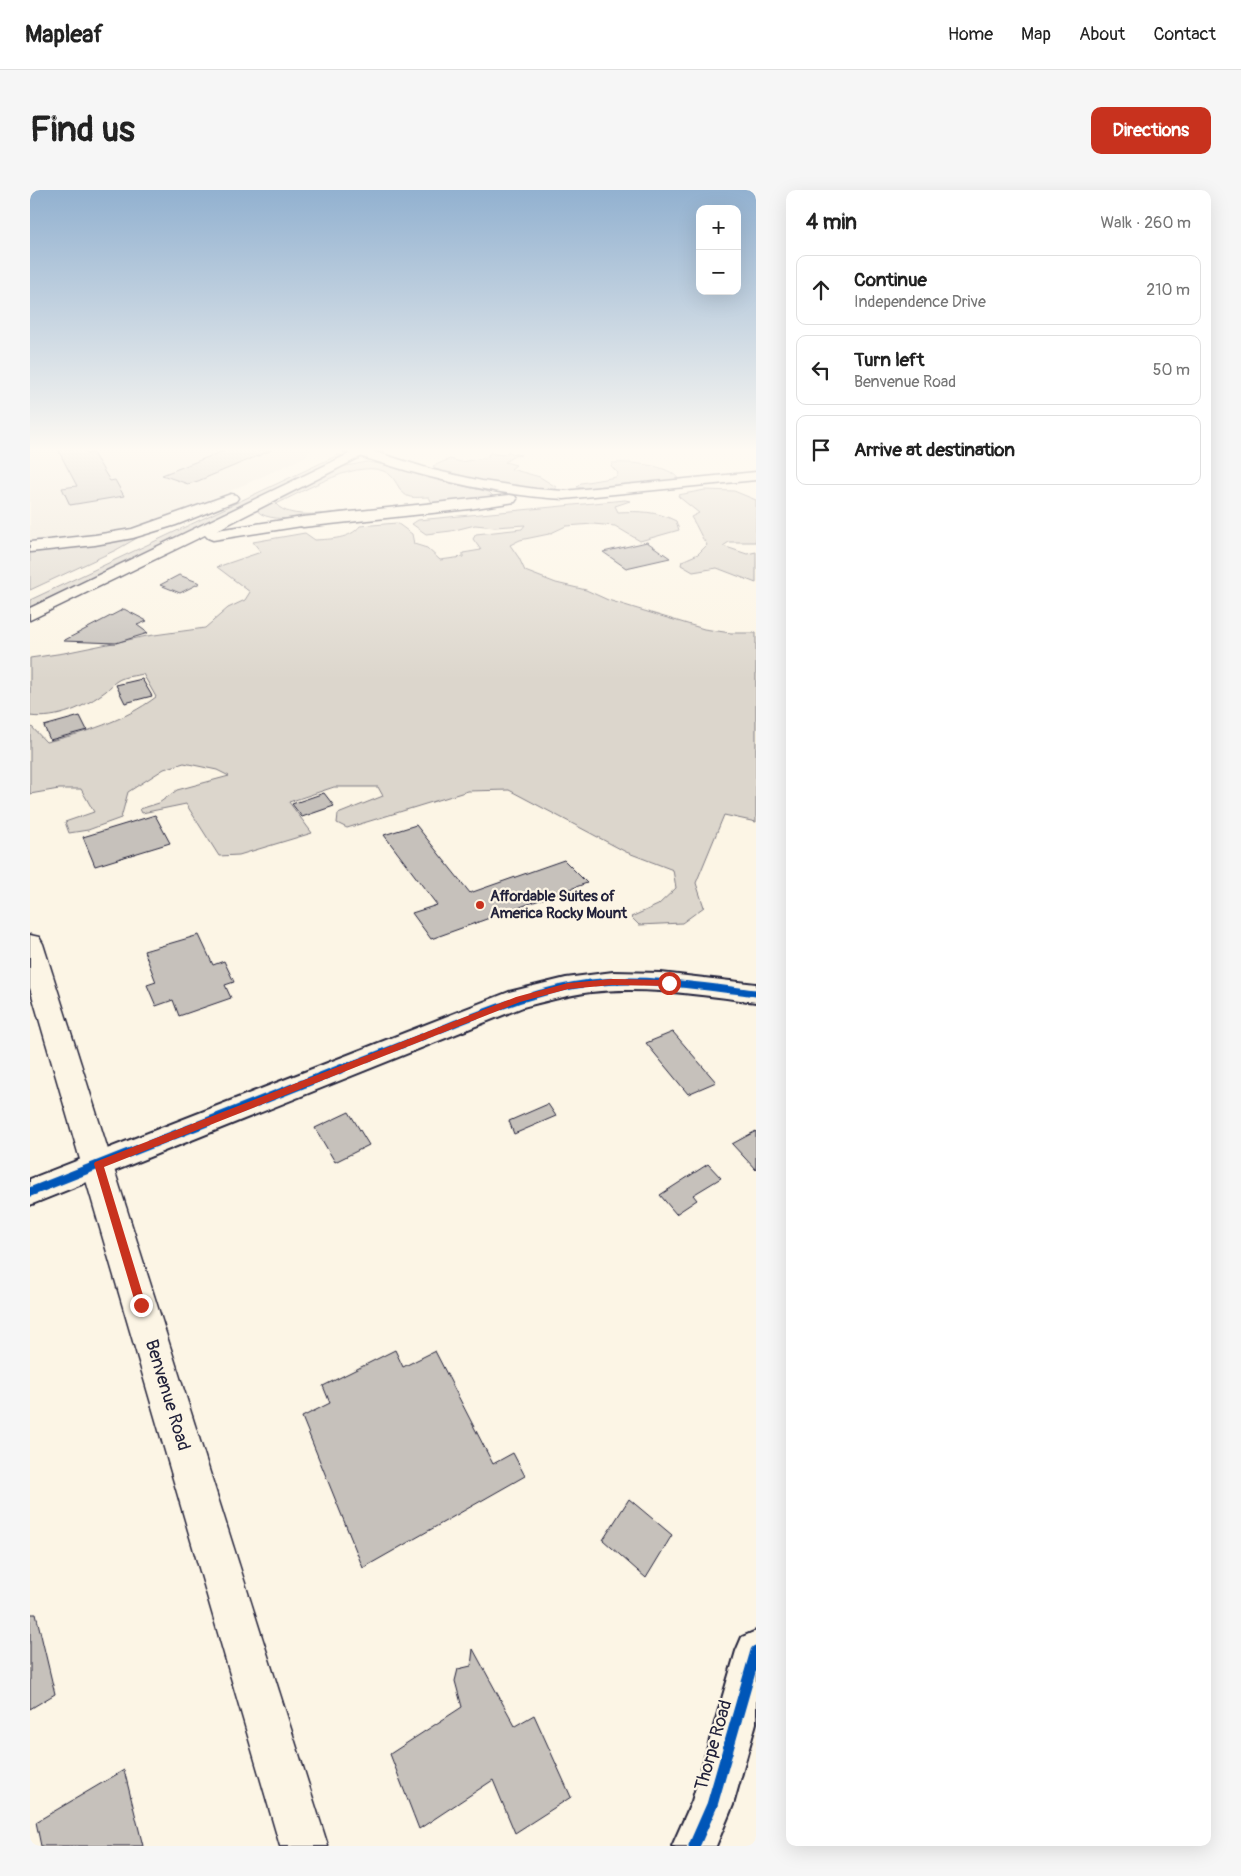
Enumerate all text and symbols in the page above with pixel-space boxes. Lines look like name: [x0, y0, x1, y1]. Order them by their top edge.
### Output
text: Mapleaf: [25, 20, 103, 49]
text: Home: [948, 23, 993, 46]
text: Map: [1021, 23, 1051, 46]
text: About: [1079, 23, 1125, 46]
text: Contact: [1153, 23, 1216, 46]
button: Directions: [1091, 107, 1211, 154]
text: Find us: [30, 108, 135, 152]
map controls: [696, 205, 741, 295]
button: +: [696, 205, 741, 250]
text: 4 min: [806, 209, 857, 236]
text: Walk · 260 m: [1100, 213, 1191, 233]
button: −: [696, 250, 741, 295]
text: Continue: [854, 268, 927, 292]
icon: ahead: [807, 276, 835, 304]
text: 210 m: [1146, 280, 1190, 300]
text: Independence Drive: [854, 292, 986, 312]
text: Turn left: [854, 348, 924, 372]
icon: left: [807, 356, 835, 384]
text: 50 m: [1153, 360, 1190, 380]
text: Benvenue Road: [854, 372, 956, 392]
icon: arrive: [807, 436, 835, 464]
text: Arrive at destination: [854, 438, 1015, 462]
place label: Affordable Suites of America Rocky Mount: [490, 887, 628, 923]
marker: Affordable Suites of America Rocky Mount: [474, 899, 486, 911]
route start: [658, 972, 681, 995]
route end: [130, 1294, 153, 1317]
street label: Benvenue Road: [140, 1337, 195, 1453]
street label: Thorpe Road: [690, 1697, 737, 1793]

